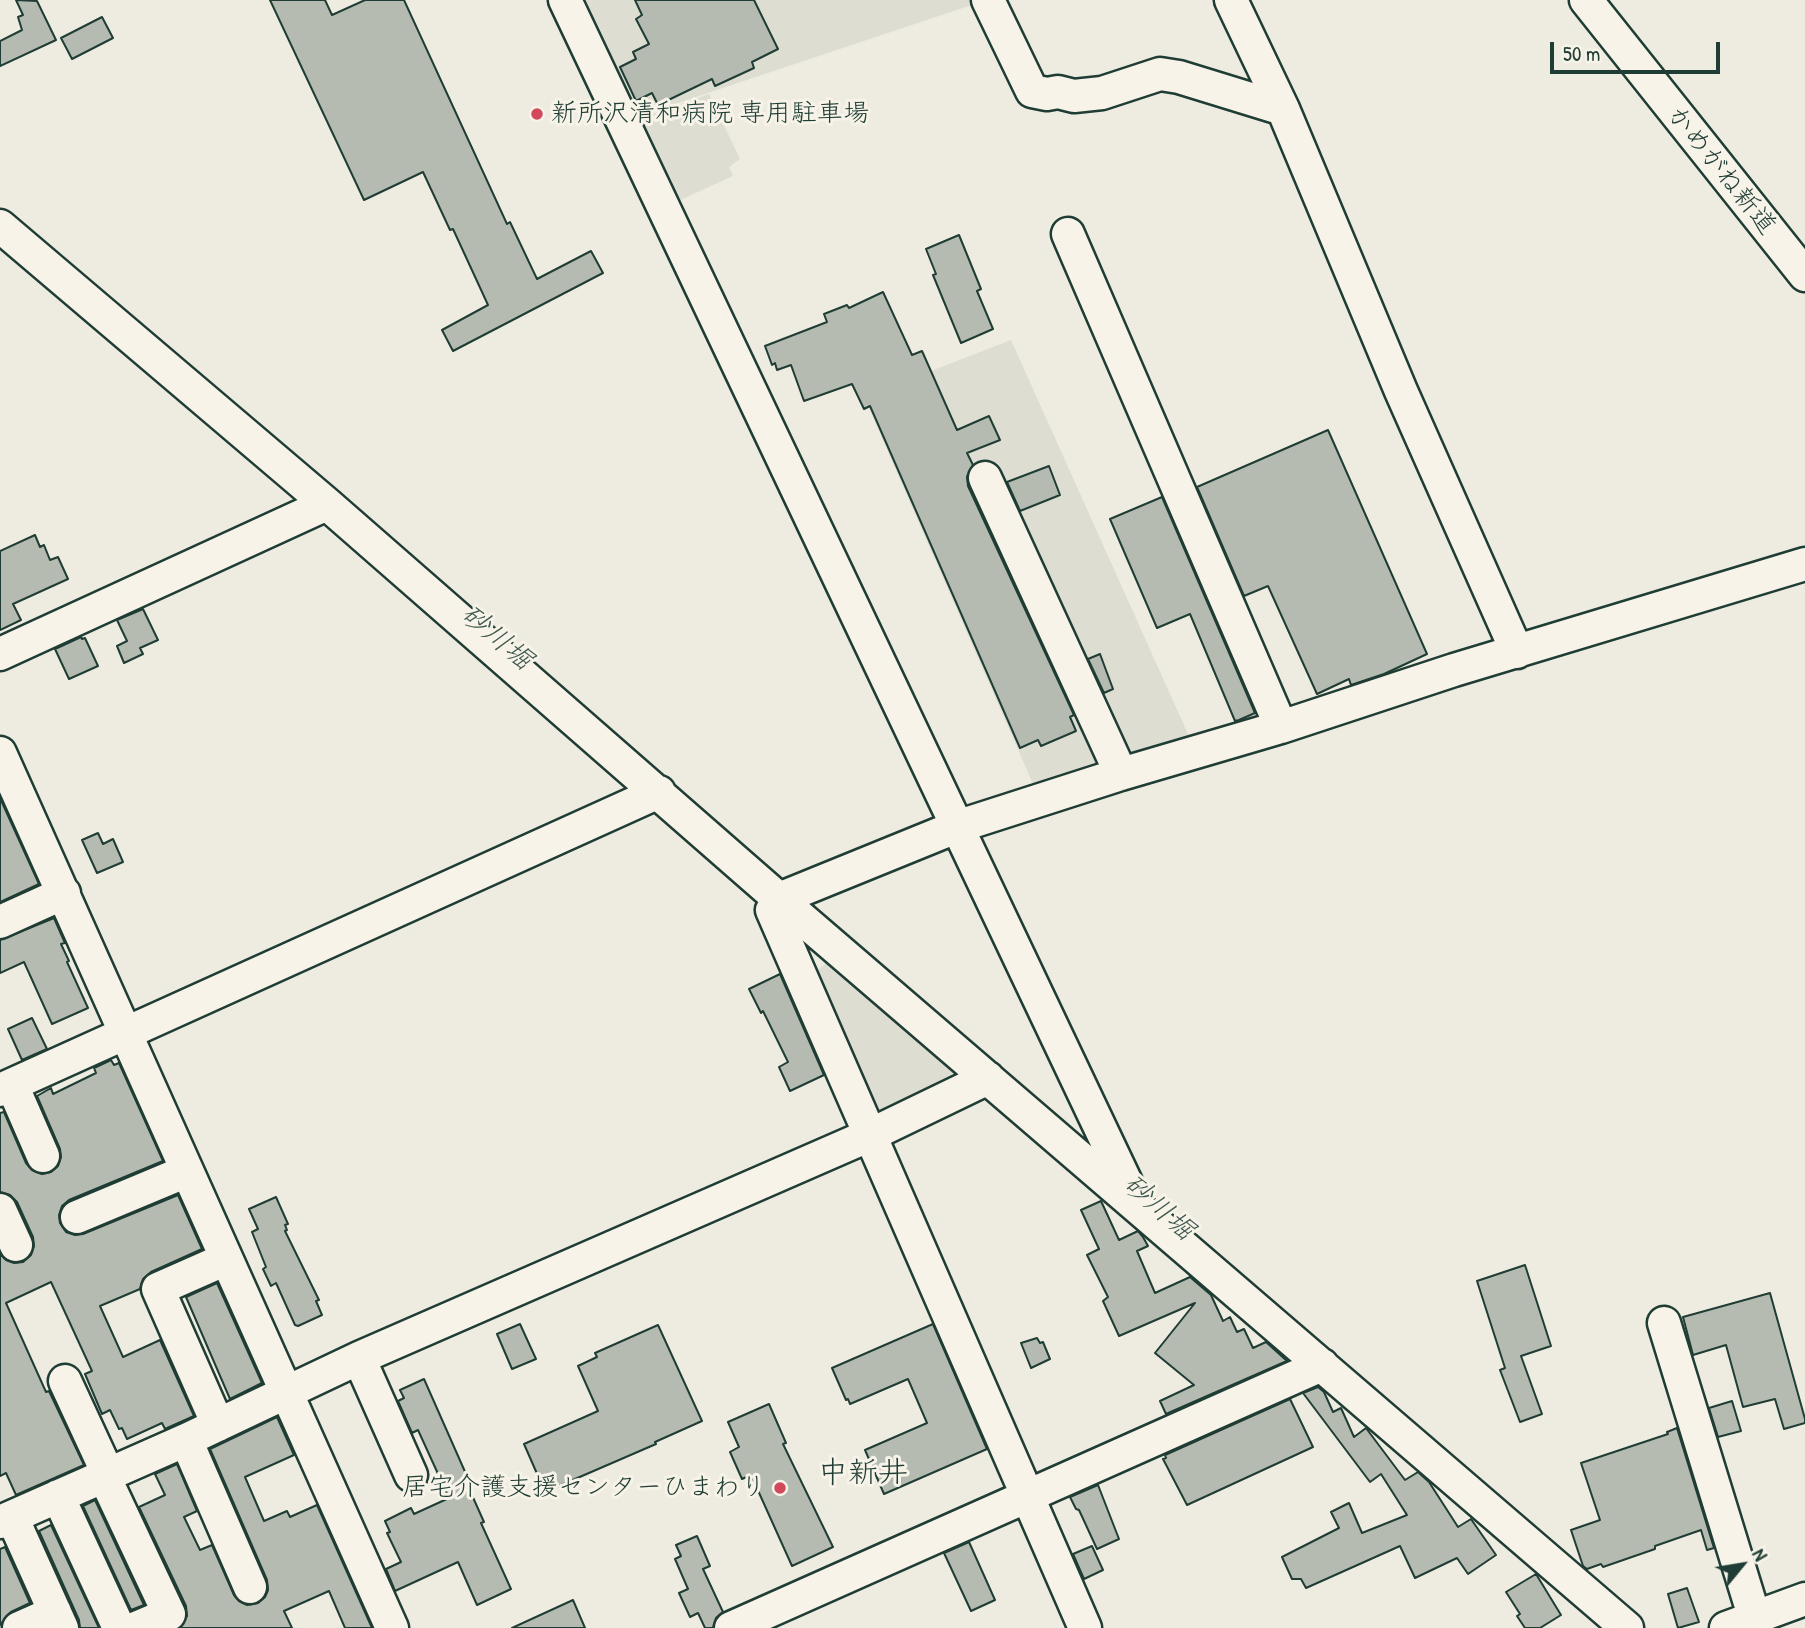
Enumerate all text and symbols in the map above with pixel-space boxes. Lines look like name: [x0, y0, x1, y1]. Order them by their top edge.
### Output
scale bar: [1553, 28, 1723, 72]
text: 50 m: [1563, 39, 1600, 68]
place label: 新所沢清和病院 専用駐車場: [551, 98, 869, 130]
street label: かめがね新道: [1660, 101, 1782, 241]
marker: 新所沢清和病院 専用駐車場: [529, 106, 545, 122]
water label: 砂川堀: [453, 598, 539, 678]
water label: 砂川堀: [1115, 1168, 1201, 1248]
district label: 中新井: [818, 1456, 908, 1492]
place label: 居宅介護支援センターひまわり: [402, 1472, 766, 1504]
marker: 居宅介護支援センターひまわり: [772, 1480, 788, 1496]
north arrow: [1707, 1530, 1777, 1600]
text: N: [1746, 1544, 1774, 1565]

